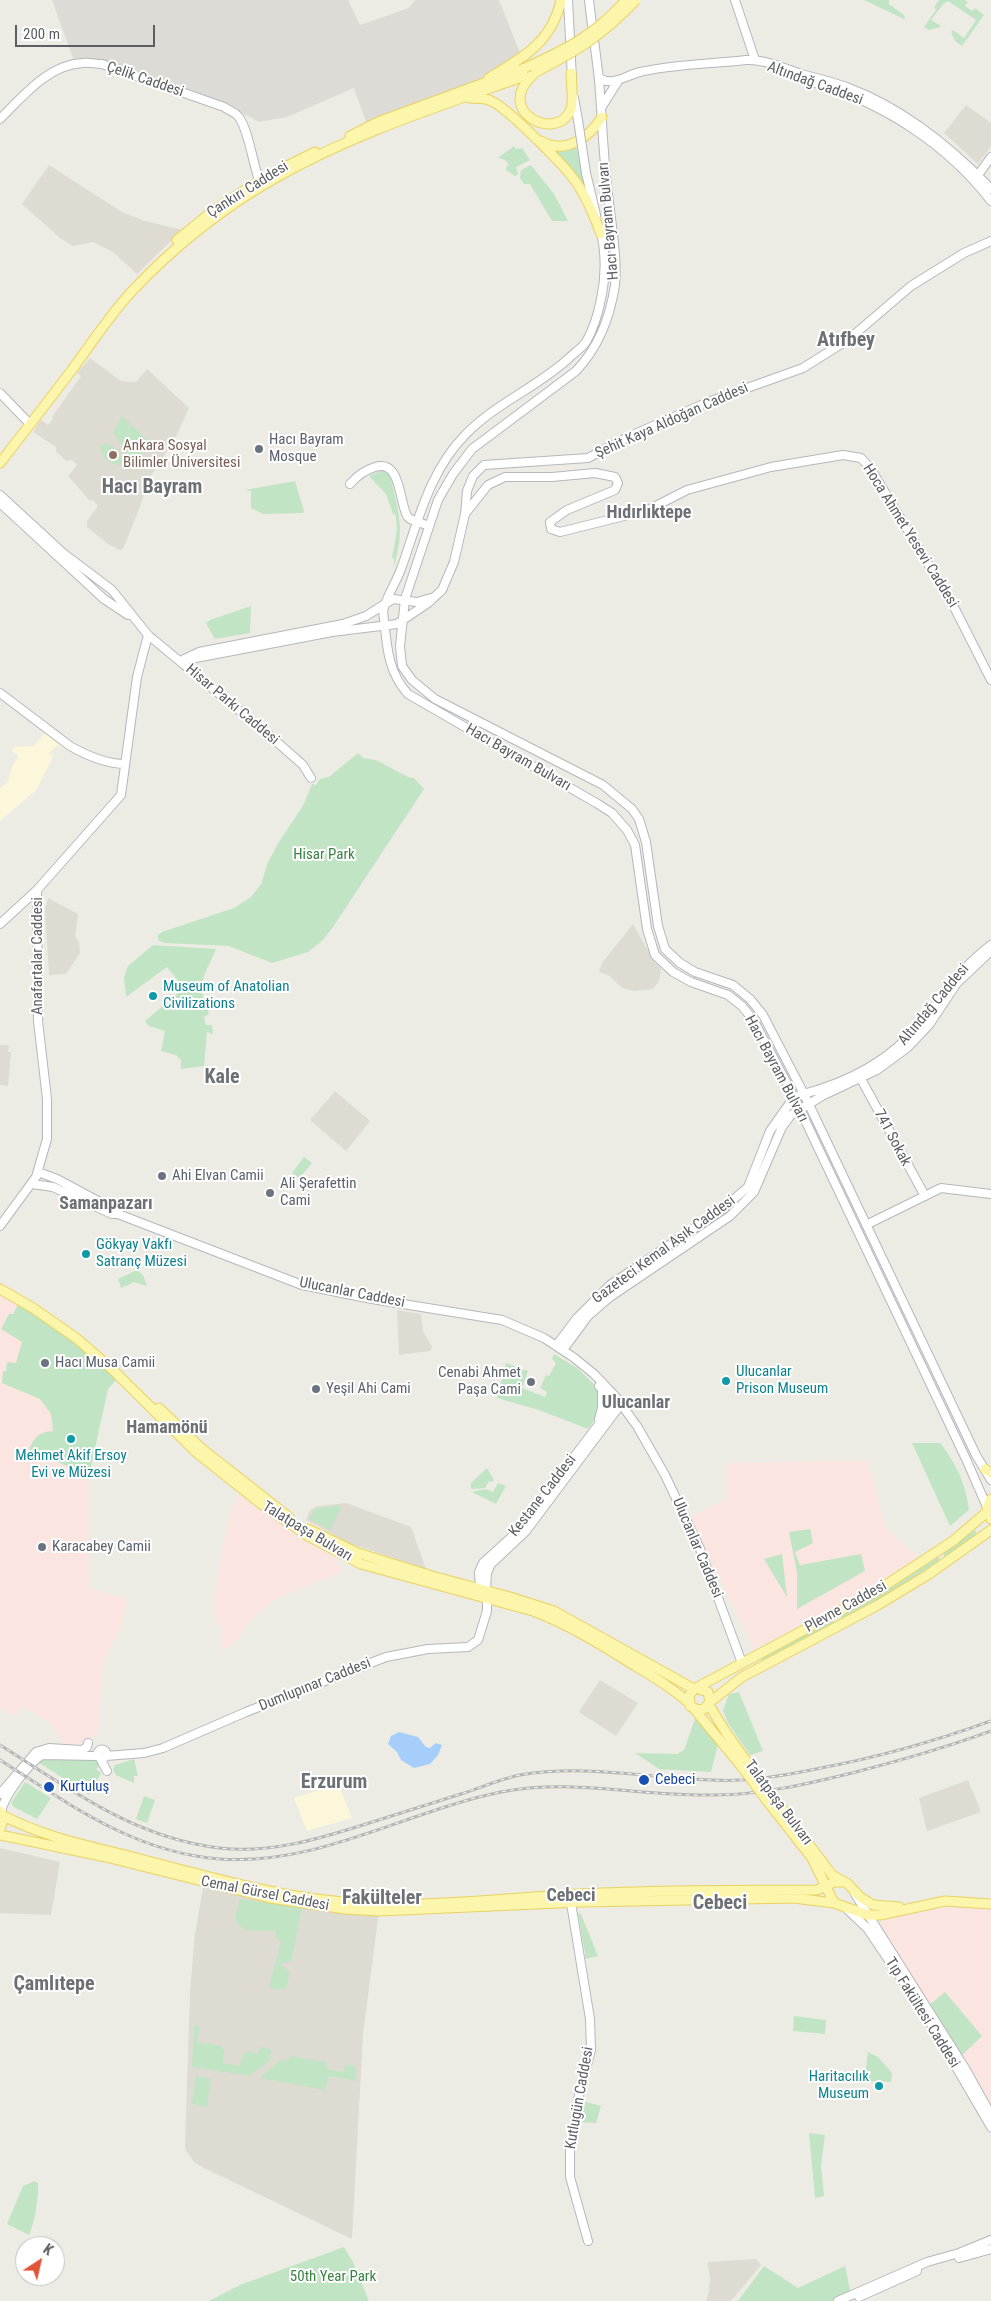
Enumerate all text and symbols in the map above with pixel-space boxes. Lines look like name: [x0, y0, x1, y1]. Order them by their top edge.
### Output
scale bar: [18, 15, 158, 47]
text: 200 m: [23, 25, 60, 43]
street label: Çelik Caddesi: [104, 58, 186, 102]
street label: Altındağ Caddesi: [765, 58, 865, 110]
street label: Çankırı Caddesi: [204, 158, 292, 222]
street label: Hacı Bayram Bulvarı: [595, 161, 623, 281]
district label: Atıfbey: [817, 329, 875, 353]
street label: Şehit Kaya Aldoğan Caddesi: [593, 379, 751, 463]
place label: Hacı Bayram Mosque: [269, 431, 344, 466]
place label: Ankara Sosyal Bilimler Üniversitesi: [123, 437, 240, 472]
marker: Hacı Bayram Mosque: [253, 443, 265, 455]
marker: Ankara Sosyal Bilimler Üniversitesi: [107, 449, 119, 461]
street label: Hoca Ahmet Yesevi Caddesi: [858, 461, 962, 611]
district label: Hacı Bayram: [102, 476, 202, 500]
district label: Hıdırlıktepe: [607, 502, 691, 524]
street label: Hisar Parkı Caddesi: [182, 661, 282, 749]
street label: Hacı Bayram Bulvarı: [462, 721, 574, 795]
park label: Hisar Park: [293, 846, 355, 864]
street label: Anafartalar Caddesi: [29, 897, 47, 1015]
street label: Altındağ Caddesi: [895, 961, 973, 1049]
place label: Museum of Anatolian Civilizations: [163, 978, 289, 1013]
marker: Museum of Anatolian Civilizations: [147, 990, 159, 1002]
street label: Hacı Bayram Bulvarı: [740, 1012, 812, 1126]
district label: Kale: [204, 1066, 240, 1090]
street label: 741 Sokak: [870, 1107, 914, 1169]
place label: Ahi Elvan Camii: [172, 1167, 264, 1185]
marker: Ahi Elvan Camii: [156, 1170, 168, 1182]
place label: Ali Şerafettin Cami: [280, 1175, 356, 1210]
marker: Ali Şerafettin Cami: [264, 1187, 276, 1199]
street label: Gazeteci Kemal Aşık Caddesi: [589, 1192, 739, 1308]
district label: Samanpazarı: [59, 1193, 153, 1215]
place label: Gökyay Vakfı Satranç Müzesi: [96, 1236, 187, 1271]
marker: Gökyay Vakfı Satranç Müzesi: [80, 1248, 92, 1260]
street label: Ulucanlar Caddesi: [298, 1274, 406, 1312]
place label: Hacı Musa Camii: [55, 1354, 155, 1372]
marker: Hacı Musa Camii: [39, 1357, 51, 1369]
place label: Ulucanlar Prison Museum: [736, 1363, 828, 1398]
place label: Cenabi Ahmet Paşa Cami: [438, 1364, 521, 1399]
marker: Ulucanlar Prison Museum: [720, 1375, 732, 1387]
marker: Cenabi Ahmet Paşa Cami: [525, 1376, 537, 1388]
place label: Yeşil Ahi Cami: [326, 1380, 411, 1398]
marker: Yeşil Ahi Cami: [310, 1383, 322, 1395]
district label: Ulucanlar: [602, 1392, 670, 1414]
district label: Hamamönü: [126, 1417, 208, 1439]
marker: Mehmet Akif Ersoy Evi ve Müzesi: [65, 1433, 77, 1445]
place label: Mehmet Akif Ersoy Evi ve Müzesi: [15, 1447, 127, 1482]
street label: Kestane Caddesi: [505, 1451, 581, 1541]
street label: Ulucanlar Caddesi: [668, 1495, 726, 1601]
street label: Talatpaşa Bulvarı: [259, 1498, 355, 1566]
place label: Karacabey Camii: [52, 1538, 151, 1556]
marker: Karacabey Camii: [36, 1541, 48, 1553]
street label: Plevne Caddesi: [802, 1577, 890, 1637]
street label: Dumlupınar Caddesi: [256, 1654, 374, 1716]
street label: Talatpaşa Bulvarı: [740, 1757, 816, 1849]
district label: Erzurum: [301, 1771, 367, 1795]
place label: Cebeci: [655, 1771, 695, 1789]
marker: Cebeci: [637, 1773, 651, 1787]
place label: Kurtuluş: [60, 1778, 109, 1796]
marker: Kurtuluş: [42, 1780, 56, 1794]
street label: Cemal Gürsel Caddesi: [199, 1873, 331, 1915]
district label: Cebeci: [546, 1885, 596, 1907]
district label: Fakülteler: [342, 1887, 422, 1911]
district label: Cebeci: [693, 1892, 747, 1916]
street label: Tıp Fakültesi Caddesi: [881, 1954, 963, 2072]
district label: Çamlıtepe: [13, 1973, 95, 1997]
street label: Kutlugün Caddesi: [562, 2045, 598, 2151]
place label: Haritacılık Museum: [809, 2068, 869, 2103]
marker: Haritacılık Museum: [873, 2080, 885, 2092]
north arrow: [15, 2236, 65, 2286]
text: K: [40, 2241, 56, 2258]
park label: 50th Year Park: [290, 2268, 376, 2286]

